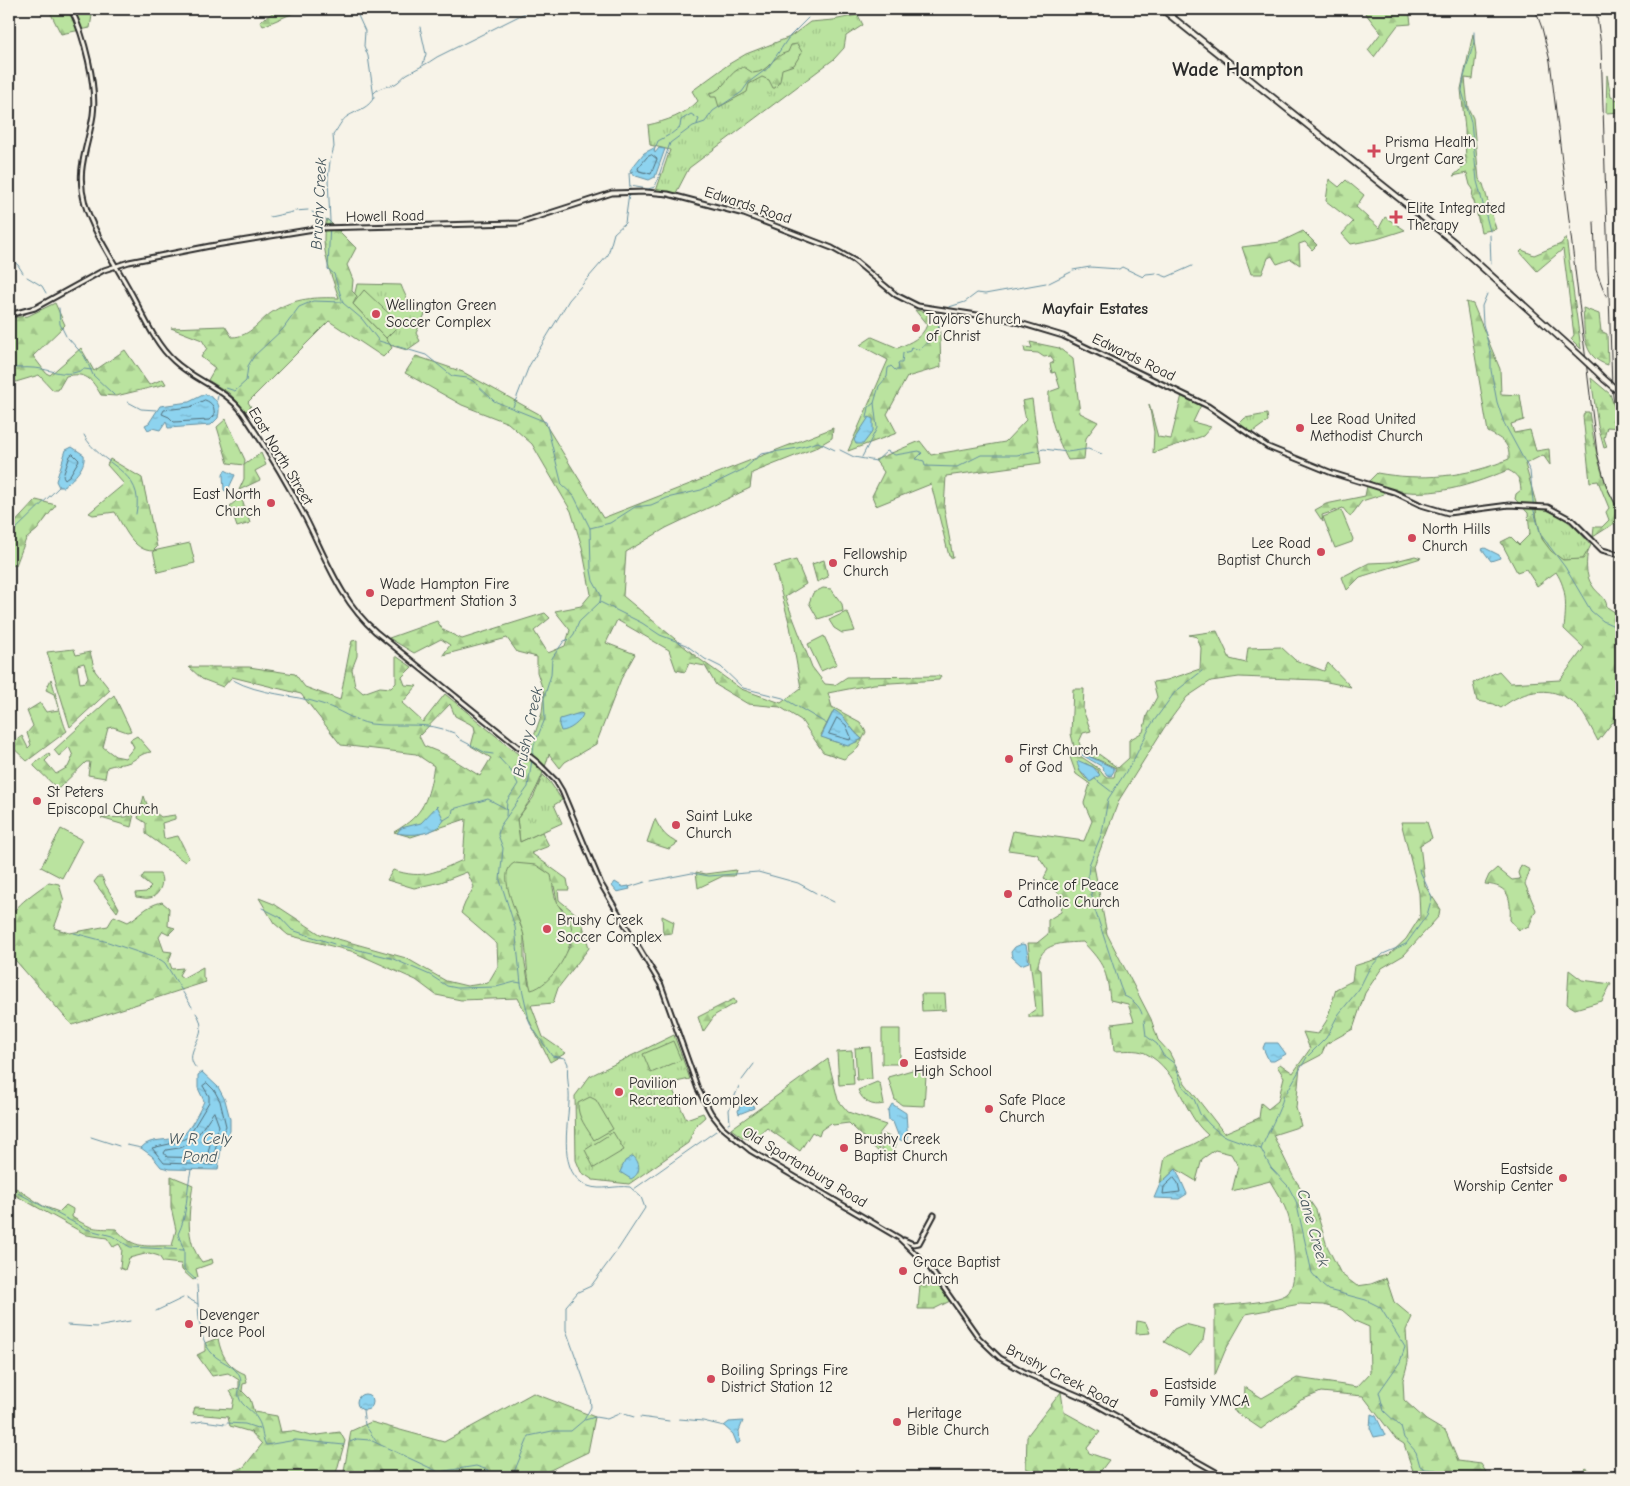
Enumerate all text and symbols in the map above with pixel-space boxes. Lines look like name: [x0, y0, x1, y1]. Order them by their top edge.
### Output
district label: Wade Hampton: [1172, 58, 1304, 81]
place label: Prisma Health Urgent Care: [1385, 133, 1476, 168]
marker: Prisma Health Urgent Care: [1367, 144, 1381, 158]
water label: Brushy Creek: [308, 157, 330, 250]
street label: Edwards Road: [702, 182, 794, 228]
place label: Elite Integrated Therapy: [1407, 199, 1505, 234]
street label: Howell Road: [345, 206, 425, 226]
marker: Elite Integrated Therapy: [1389, 210, 1403, 224]
place label: Wellington Green Soccer Complex: [386, 296, 497, 331]
district label: Mayfair Estates: [1042, 300, 1148, 318]
marker: Wellington Green Soccer Complex: [370, 308, 382, 320]
place label: Taylors Church of Christ: [926, 310, 1021, 345]
marker: Taylors Church of Christ: [910, 322, 922, 334]
street label: Edwards Road: [1089, 329, 1179, 385]
street label: East North Street: [245, 404, 318, 509]
place label: Lee Road United Methodist Church: [1310, 410, 1423, 445]
marker: Lee Road United Methodist Church: [1294, 422, 1306, 434]
place label: East North Church: [193, 485, 261, 520]
marker: East North Church: [265, 497, 277, 509]
place label: North Hills Church: [1422, 520, 1490, 555]
marker: North Hills Church: [1406, 532, 1418, 544]
place label: Lee Road Baptist Church: [1217, 534, 1311, 569]
place label: Fellowship Church: [843, 545, 907, 580]
marker: Lee Road Baptist Church: [1315, 546, 1327, 558]
marker: Fellowship Church: [827, 557, 839, 569]
place label: Wade Hampton Fire Department Station 3: [380, 575, 517, 610]
marker: Wade Hampton Fire Department Station 3: [364, 587, 376, 599]
water label: Brushy Creek: [510, 685, 546, 779]
place label: First Church of God: [1019, 741, 1098, 776]
marker: First Church of God: [1003, 753, 1015, 765]
place label: St Peters Episcopal Church: [47, 783, 158, 818]
marker: St Peters Episcopal Church: [31, 795, 43, 807]
place label: Saint Luke Church: [686, 807, 753, 842]
marker: Saint Luke Church: [670, 819, 682, 831]
place label: Prince of Peace Catholic Church: [1018, 876, 1120, 911]
marker: Prince of Peace Catholic Church: [1002, 888, 1014, 900]
place label: Brushy Creek Soccer Complex: [557, 911, 662, 946]
marker: Brushy Creek Soccer Complex: [541, 923, 553, 935]
place label: Eastside High School: [914, 1045, 992, 1080]
marker: Eastside High School: [898, 1057, 910, 1069]
place label: Pavilion Recreation Complex: [629, 1074, 759, 1109]
marker: Pavilion Recreation Complex: [613, 1086, 625, 1098]
place label: Safe Place Church: [999, 1091, 1066, 1126]
marker: Safe Place Church: [983, 1103, 995, 1115]
street label: Old Spartanburg Road: [739, 1123, 871, 1211]
water label: W R Cely Pond: [169, 1130, 232, 1166]
place label: Brushy Creek Baptist Church: [854, 1130, 948, 1165]
marker: Brushy Creek Baptist Church: [838, 1142, 850, 1154]
place label: Eastside Worship Center: [1454, 1160, 1553, 1195]
marker: Eastside Worship Center: [1557, 1172, 1569, 1184]
water label: Cane Creek: [1293, 1187, 1333, 1269]
place label: Grace Baptist Church: [913, 1253, 1001, 1288]
marker: Grace Baptist Church: [897, 1265, 909, 1277]
place label: Devenger Place Pool: [199, 1306, 265, 1341]
marker: Devenger Place Pool: [183, 1318, 195, 1330]
street label: Brushy Creek Road: [1003, 1340, 1121, 1412]
place label: Boiling Springs Fire District Station 12: [721, 1361, 848, 1396]
marker: Boiling Springs Fire District Station 12: [705, 1373, 717, 1385]
place label: Eastside Family YMCA: [1164, 1375, 1250, 1410]
marker: Eastside Family YMCA: [1148, 1387, 1160, 1399]
place label: Heritage Bible Church: [907, 1404, 989, 1439]
marker: Heritage Bible Church: [891, 1416, 903, 1428]

